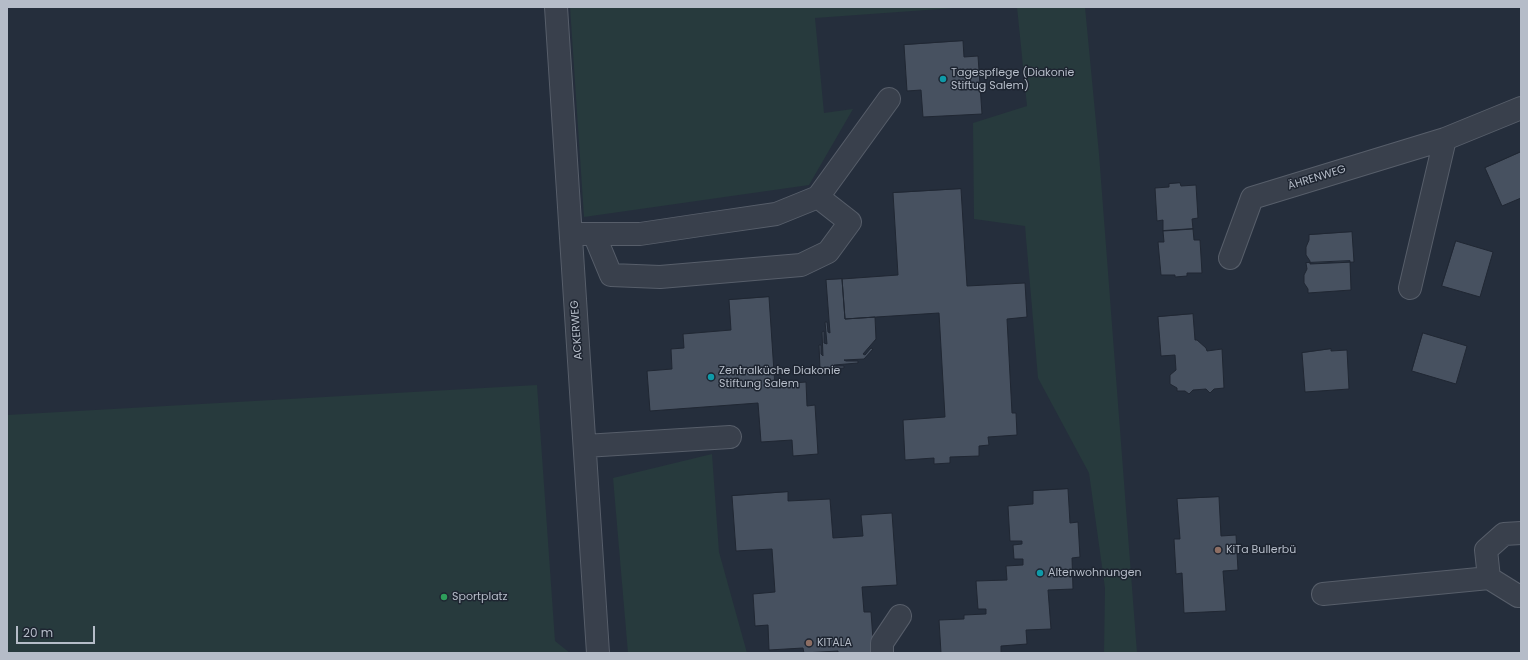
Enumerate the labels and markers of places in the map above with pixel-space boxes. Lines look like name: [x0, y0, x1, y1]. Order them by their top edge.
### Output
place label: Tagespflege (Diakonie Stiftug Salem): [951, 66, 1074, 92]
marker: Tagespflege (Diakonie Stiftug Salem): [938, 74, 948, 84]
place label: Zentralküche Diakonie Stiftung Salem: [719, 364, 840, 390]
marker: Zentralküche Diakonie Stiftung Salem: [706, 372, 716, 382]
place label: KiTa Bullerbü: [1226, 543, 1296, 557]
marker: KiTa Bullerbü: [1213, 545, 1223, 555]
place label: Altenwohnungen: [1048, 566, 1141, 580]
marker: Altenwohnungen: [1035, 568, 1045, 578]
place label: Sportplatz: [452, 590, 508, 604]
marker: Sportplatz: [439, 592, 449, 602]
place label: KITALA: [817, 636, 852, 650]
marker: KITALA: [804, 638, 814, 648]

